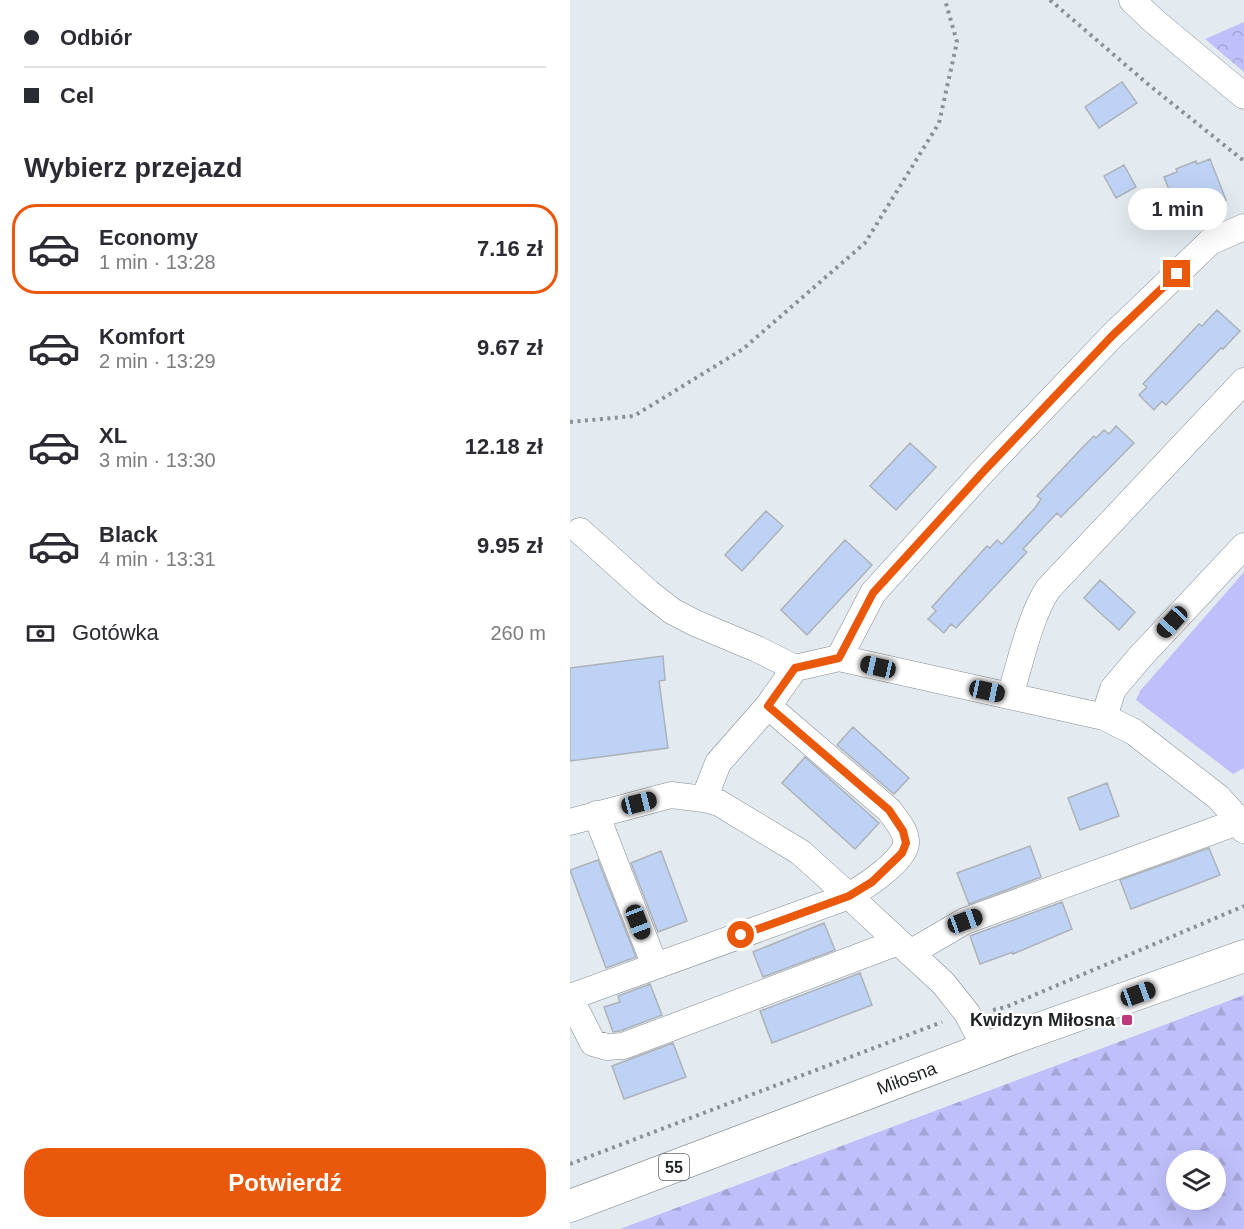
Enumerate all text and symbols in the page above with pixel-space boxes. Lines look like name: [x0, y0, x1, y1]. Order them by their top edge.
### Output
text: Odbiór: [60, 25, 132, 50]
text: Cel: [60, 83, 94, 108]
text: Wybierz przejazd: [24, 153, 243, 183]
callout: 1 min: [1128, 187, 1226, 229]
text: 1 min: [1151, 198, 1204, 220]
icon: car: [27, 222, 81, 276]
text: Economy: [99, 225, 198, 250]
text: 7.16 zł: [477, 236, 543, 261]
text: 1 min · 13:28: [99, 251, 216, 273]
route end: [1163, 260, 1190, 287]
icon: car: [27, 321, 81, 375]
text: Komfort: [99, 324, 185, 349]
text: 9.67 zł: [477, 335, 543, 360]
text: 2 min · 13:29: [99, 350, 216, 372]
icon: car: [27, 420, 81, 474]
text: XL: [99, 423, 127, 448]
text: 12.18 zł: [465, 434, 543, 459]
text: 3 min · 13:30: [99, 449, 216, 471]
icon: car: [27, 519, 81, 573]
text: Black: [99, 522, 158, 547]
text: 9.95 zł: [477, 533, 543, 558]
text: 4 min · 13:31: [99, 548, 216, 570]
car: [1153, 603, 1191, 641]
icon: cash: [24, 617, 57, 650]
text: Gotówka: [72, 620, 159, 645]
text: 260 m: [490, 622, 546, 644]
car: [858, 654, 898, 680]
car: [968, 678, 1006, 704]
car: [619, 790, 659, 816]
car: [623, 902, 653, 942]
car: [945, 906, 985, 936]
route start: [727, 921, 754, 948]
car: [1118, 979, 1158, 1009]
place label: Kwidzyn Miłosna: [970, 1010, 1116, 1030]
marker: Kwidzyn Miłosna: [1120, 1013, 1134, 1027]
street label: Miłosna: [874, 1058, 940, 1099]
button: Potwierdź: [24, 1148, 546, 1217]
map controls: [1166, 1150, 1226, 1210]
button: layers: [1166, 1150, 1226, 1210]
road number: 55: [659, 1154, 689, 1180]

